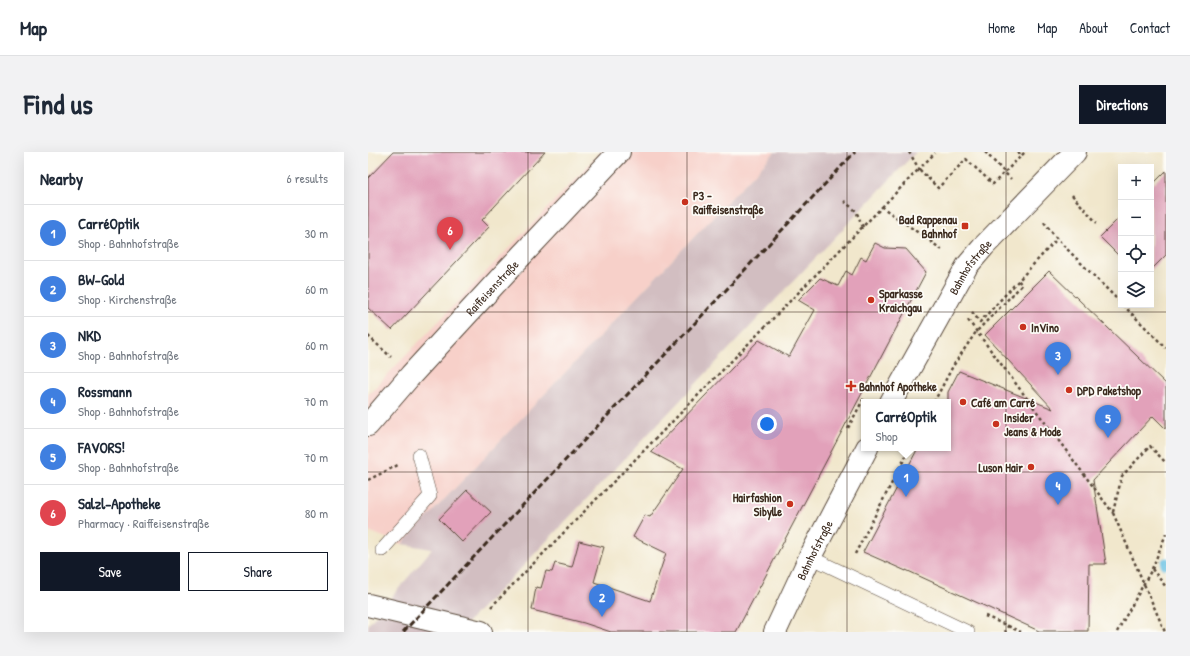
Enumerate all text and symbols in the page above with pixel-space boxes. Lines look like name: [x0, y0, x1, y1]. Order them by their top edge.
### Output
text: Map: [20, 15, 47, 41]
text: Home: [988, 18, 1015, 37]
text: Map: [1037, 18, 1057, 37]
text: About: [1079, 18, 1108, 37]
text: Contact: [1130, 18, 1170, 37]
text: Find us: [24, 85, 93, 123]
button: Directions: [1079, 85, 1166, 124]
map controls: [1118, 164, 1154, 308]
button: +: [1118, 164, 1154, 200]
text: Nearby: [40, 167, 83, 190]
text: 6 results: [287, 169, 328, 187]
place label: P3 - Raiffeisenstraße: [693, 187, 764, 219]
marker: P3 - Raiffeisenstraße: [680, 197, 690, 207]
button: −: [1118, 200, 1154, 236]
place label: Bad Rappenau Bahnhof: [899, 211, 958, 242]
text: CarréOptik: [78, 213, 139, 234]
pin: 6: [437, 217, 463, 250]
marker: Bad Rappenau Bahnhof: [960, 221, 970, 231]
text: 1: [51, 224, 55, 242]
text: 30 m: [305, 224, 328, 242]
text: Shop · Bahnhofstraße: [78, 234, 179, 252]
street label: Bahnhofstraße: [944, 235, 995, 297]
button: locate: [1118, 236, 1154, 272]
street label: Raiffeisenstraße: [461, 256, 522, 319]
text: BW-Gold: [78, 269, 124, 290]
button: layers: [1118, 272, 1154, 308]
text: 2: [50, 280, 56, 298]
text: 60 m: [305, 280, 328, 298]
place label: Sparkasse Kraichgau: [879, 285, 923, 317]
text: Shop · Kirchenstraße: [78, 290, 177, 308]
marker: Sparkasse Kraichgau: [866, 295, 876, 305]
place label: InVino: [1031, 319, 1059, 336]
marker: InVino: [1018, 322, 1028, 332]
text: NKD: [78, 325, 101, 346]
text: 3: [50, 336, 56, 354]
text: 60 m: [305, 336, 328, 354]
pin: 3: [1045, 342, 1071, 375]
text: Shop · Bahnhofstraße: [78, 346, 179, 364]
place label: Bahnhof Apotheke: [859, 378, 937, 396]
text: Rossmann: [78, 381, 132, 402]
marker: Bahnhof Apotheke: [846, 381, 856, 391]
place label: DPD Paketshop: [1077, 382, 1142, 400]
marker: DPD Paketshop: [1064, 385, 1074, 395]
text: 4: [51, 392, 55, 410]
text: 70 m: [304, 392, 328, 410]
place label: Café am Carré: [971, 394, 1035, 411]
marker: Café am Carré: [958, 397, 968, 407]
popup: [861, 399, 951, 451]
text: Shop · Bahnhofstraße: [78, 402, 179, 420]
pin: 5: [1095, 405, 1121, 438]
text: CarréOptik: [875, 406, 937, 427]
place label: Insider Jeans & Mode: [1004, 409, 1062, 440]
your location: [757, 414, 777, 434]
marker: Insider Jeans & Mode: [991, 419, 1001, 429]
text: Shop: [875, 427, 898, 445]
text: FAVORS!: [78, 437, 125, 458]
text: 5: [50, 448, 56, 466]
text: 70 m: [304, 448, 328, 466]
text: Shop · Bahnhofstraße: [78, 458, 179, 476]
place label: Luson Hair: [978, 459, 1023, 476]
marker: Luson Hair: [1026, 462, 1036, 472]
pin: 1: [893, 464, 919, 497]
pin: 4: [1045, 472, 1071, 505]
place label: Hairfashion Sibylle: [733, 489, 783, 521]
text: Salzl-Apotheke: [78, 493, 161, 514]
marker: Hairfashion Sibylle: [785, 499, 795, 509]
text: 6: [50, 504, 56, 522]
text: 80 m: [305, 504, 328, 522]
text: Pharmacy · Raiffeisenstraße: [78, 514, 209, 532]
street label: Bahnhofstraße: [792, 517, 836, 582]
button: Save: [40, 552, 180, 591]
button: Share: [188, 552, 328, 591]
pin: 2: [589, 584, 615, 617]

